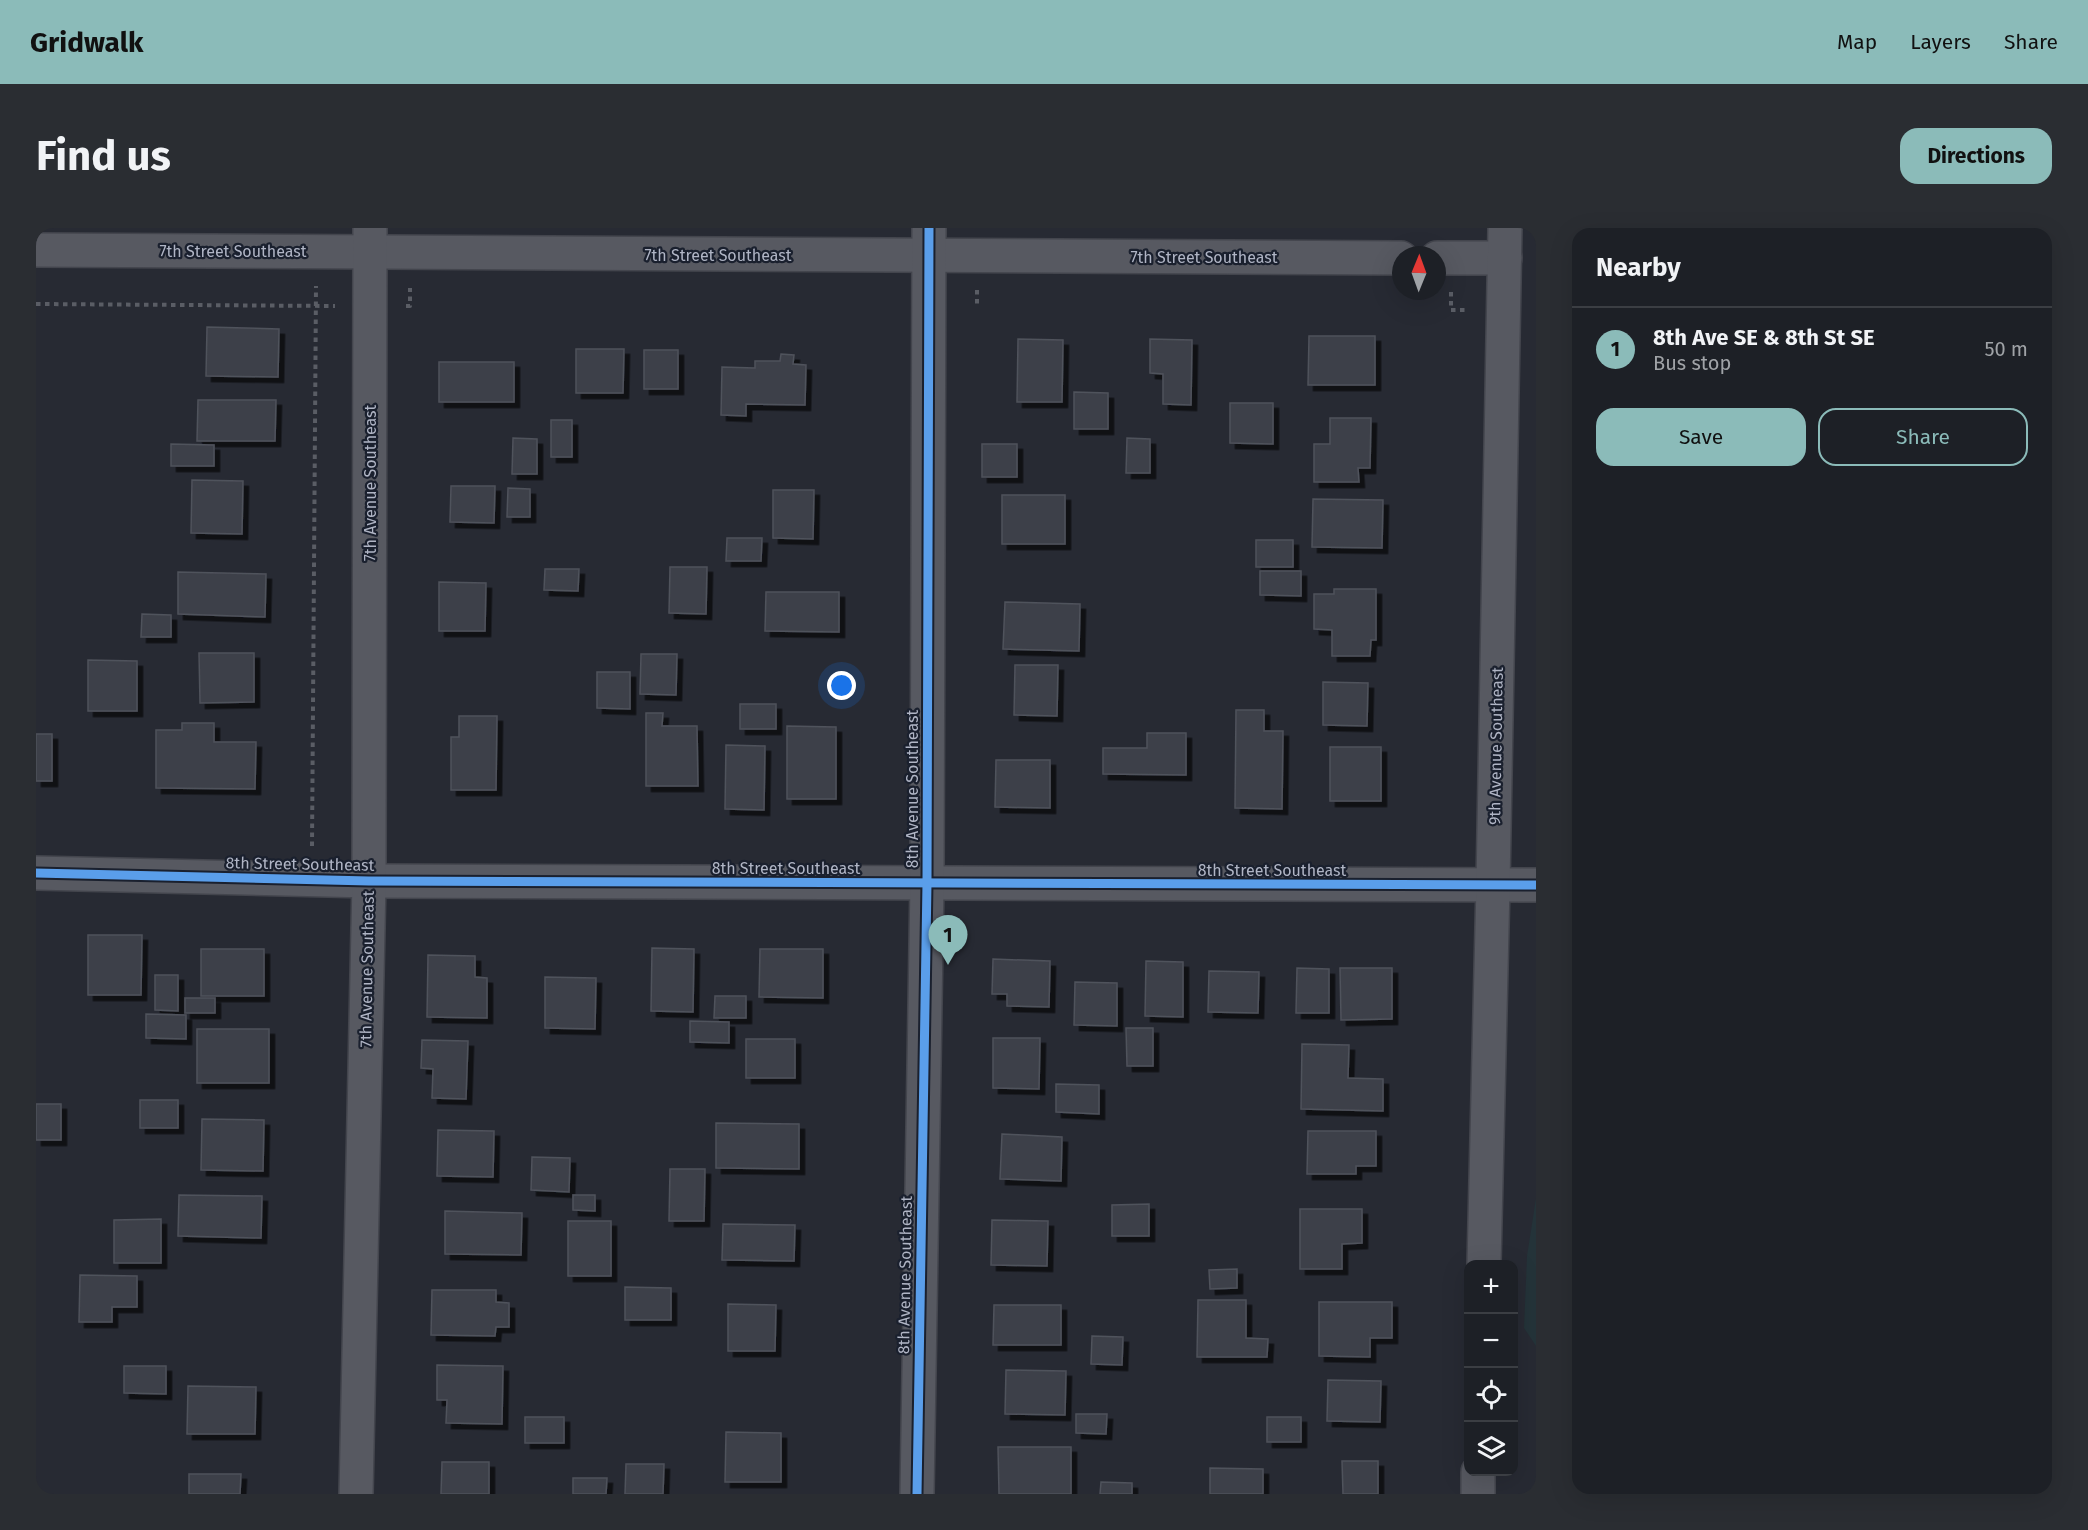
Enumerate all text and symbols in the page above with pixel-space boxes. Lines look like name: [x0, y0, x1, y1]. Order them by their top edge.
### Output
text: Gridwalk: [30, 26, 143, 59]
text: Map: [1837, 29, 1877, 55]
text: Layers: [1910, 29, 1971, 55]
text: Share: [2004, 29, 2058, 55]
button: Directions: [1900, 128, 2052, 184]
text: Find us: [36, 131, 171, 181]
street label: 7th Street Southeast: [159, 242, 307, 261]
street label: 7th Street Southeast: [644, 246, 792, 265]
north arrow: [1392, 246, 1446, 300]
street label: 7th Street Southeast: [1130, 248, 1278, 267]
text: Nearby: [1596, 252, 1681, 283]
text: 8th Ave SE & 8th St SE: [1653, 324, 1875, 351]
text: 1: [1611, 337, 1620, 361]
text: 50 m: [1984, 337, 2028, 361]
text: Bus stop: [1653, 351, 1731, 375]
street label: 7th Avenue Southeast: [361, 404, 380, 561]
button: Save: [1596, 408, 1806, 466]
button: Share: [1818, 408, 2028, 466]
street label: 9th Avenue Southeast: [1485, 667, 1507, 825]
your location: [827, 671, 856, 700]
street label: 8th Avenue Southeast: [903, 710, 922, 868]
street label: 8th Street Southeast: [225, 853, 375, 875]
street label: 8th Street Southeast: [712, 859, 861, 878]
street label: 8th Street Southeast: [1198, 861, 1347, 880]
street label: 7th Avenue Southeast: [356, 890, 378, 1048]
pin: 1: [928, 916, 968, 965]
street label: 8th Avenue Southeast: [894, 1195, 916, 1354]
map controls: [1464, 1260, 1518, 1476]
button: +: [1464, 1260, 1518, 1314]
button: −: [1464, 1314, 1518, 1368]
button: locate: [1464, 1368, 1518, 1422]
button: layers: [1464, 1422, 1518, 1476]

